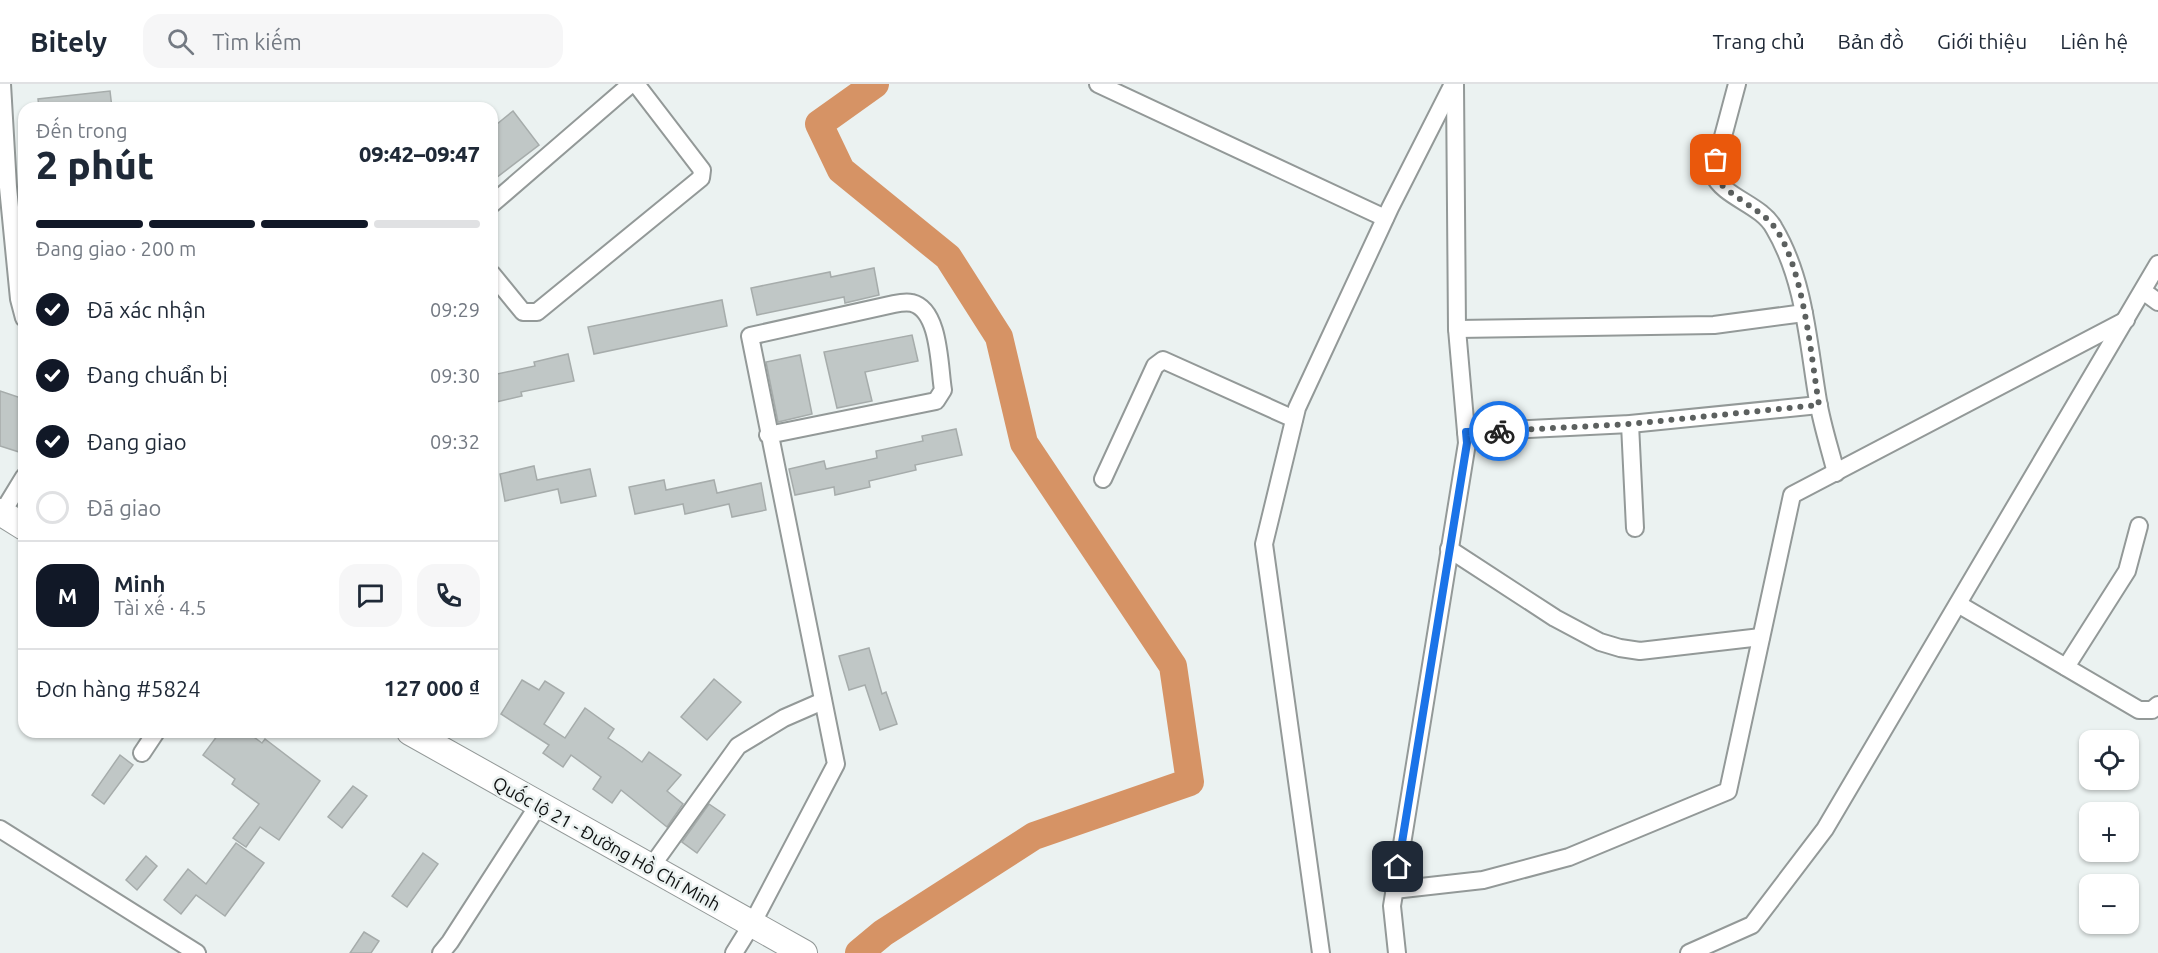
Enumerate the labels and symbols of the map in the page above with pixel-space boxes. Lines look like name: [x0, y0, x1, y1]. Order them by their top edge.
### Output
pin: [1690, 134, 1741, 185]
courier: [1469, 401, 1529, 461]
street label: Quốc lộ 21 - Đường Hồ Chí Minh: [489, 770, 725, 915]
pin: [1372, 841, 1423, 892]

